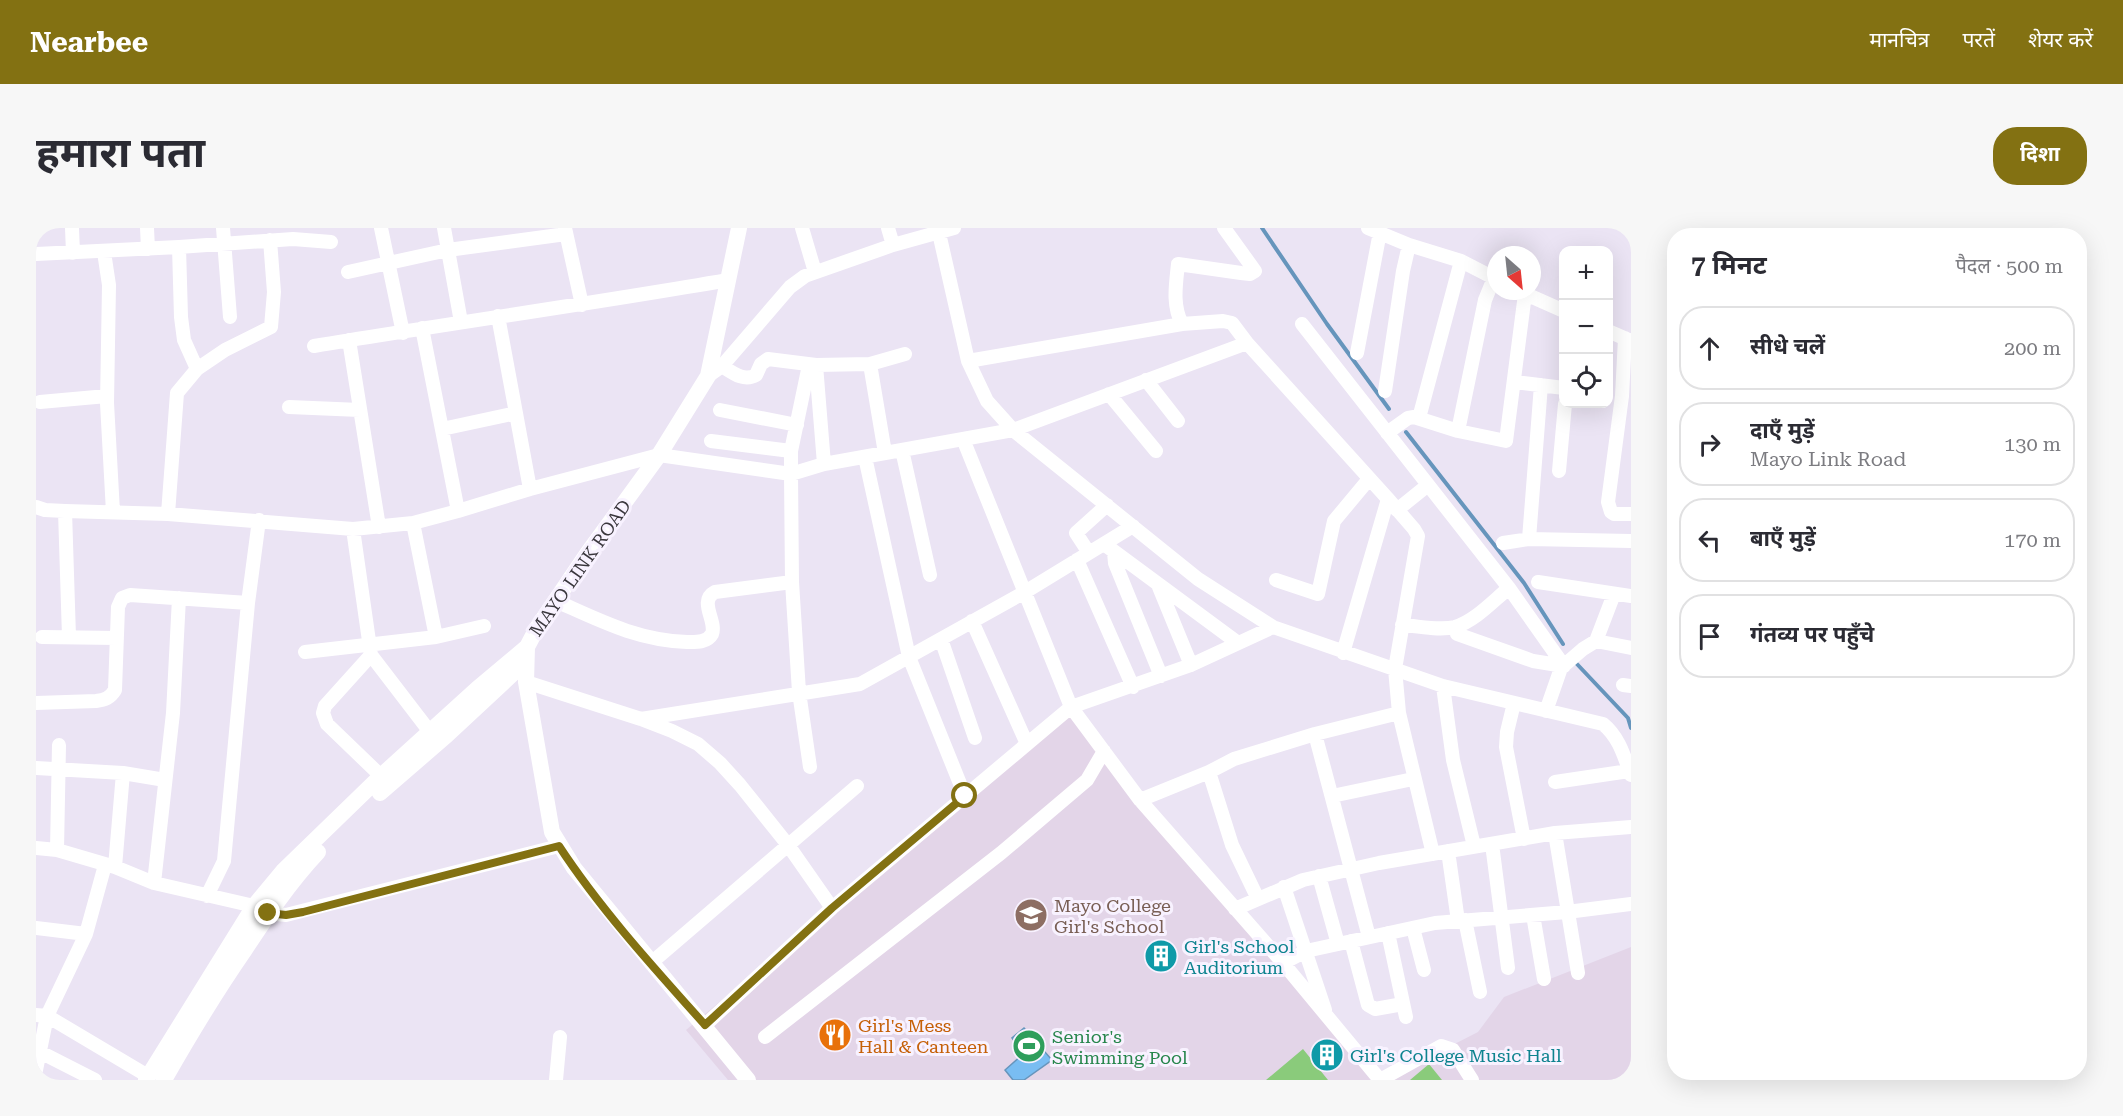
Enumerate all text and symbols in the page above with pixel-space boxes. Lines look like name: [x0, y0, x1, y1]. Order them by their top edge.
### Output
text: Nearbee: [30, 26, 148, 59]
text: मानचित्र: [1869, 28, 1929, 52]
text: परतें: [1962, 28, 1995, 52]
text: शेयर करें: [2028, 28, 2093, 52]
button: दिशा: [1993, 127, 2087, 185]
text: हमारा पता: [36, 128, 205, 177]
north arrow: [1487, 246, 1541, 300]
map controls: [1559, 246, 1613, 408]
button: +: [1559, 246, 1613, 300]
text: 7 मिनट: [1691, 250, 1767, 280]
text: पैदल · 500 m: [1955, 254, 2063, 278]
button: −: [1559, 300, 1613, 354]
icon: ahead: [1693, 332, 1726, 365]
text: सीधे चलें: [1750, 334, 1825, 359]
text: 200 m: [2004, 336, 2061, 360]
button: locate: [1559, 354, 1613, 408]
text: दाएँ मुड़ें: [1750, 418, 1815, 443]
icon: right: [1693, 428, 1726, 461]
text: 130 m: [2004, 432, 2061, 456]
text: Mayo Link Road: [1750, 447, 1906, 471]
street label: MAYO LINK ROAD: [525, 496, 635, 640]
icon: left: [1693, 524, 1726, 557]
text: बाएँ मुड़ें: [1750, 526, 1816, 551]
text: 170 m: [2004, 528, 2061, 552]
icon: arrive: [1693, 620, 1726, 653]
text: गंतव्य पर पहुँचे: [1750, 622, 1874, 647]
route start: [951, 782, 977, 808]
place label: Mayo College Girl's School: [1054, 895, 1171, 937]
school or university icon: Mayo College Girl's School: [1013, 897, 1049, 933]
route end: [254, 899, 280, 925]
place label: Girl's School Auditorium: [1184, 936, 1295, 978]
building icon: Girl's School Auditorium: [1143, 938, 1179, 974]
place label: Girl's Mess Hall & Canteen: [858, 1015, 989, 1057]
restaurant icon: Girl's Mess Hall & Canteen: [817, 1017, 853, 1053]
place label: Senior's Swimming Pool: [1052, 1026, 1188, 1068]
sports icon: Senior's Swimming Pool: [1011, 1028, 1047, 1064]
building icon: Girl's College Music Hall: [1309, 1037, 1345, 1073]
place label: Girl's College Music Hall: [1350, 1045, 1562, 1066]

